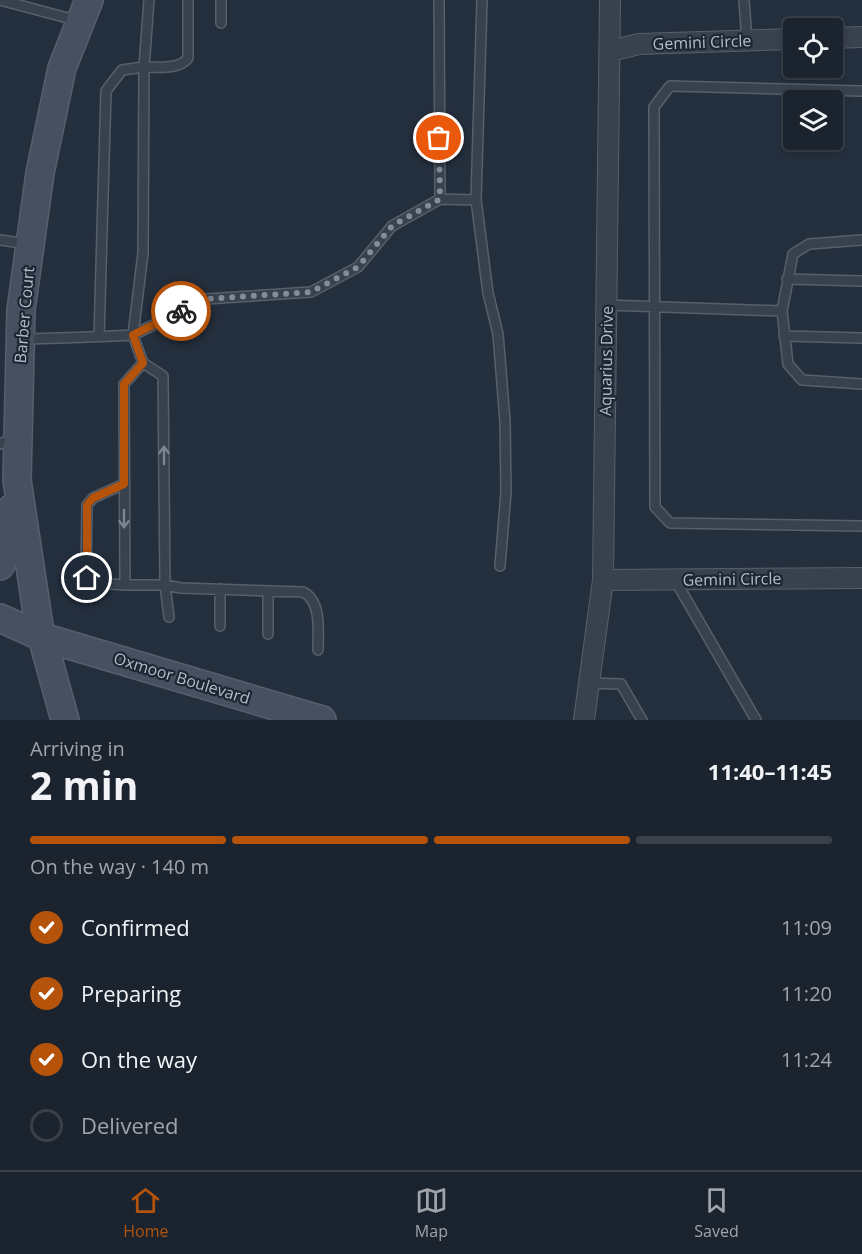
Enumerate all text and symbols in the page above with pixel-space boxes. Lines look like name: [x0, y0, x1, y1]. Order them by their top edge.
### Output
map controls: [783, 18, 843, 150]
button: locate: [783, 18, 843, 78]
street label: Gemini Circle: [652, 29, 752, 55]
button: layers: [783, 90, 843, 150]
pin: [413, 112, 464, 163]
icon: bag: [422, 121, 455, 154]
street label: Barber Court: [9, 265, 39, 364]
courier: [151, 281, 211, 341]
icon: bike: [165, 295, 198, 328]
street label: Aquarius Drive: [594, 306, 618, 416]
one-way arrow: [158, 445, 170, 465]
one-way arrow: [119, 509, 130, 529]
pin: [61, 552, 112, 603]
icon: home: [70, 561, 103, 594]
street label: Gemini Circle: [682, 567, 782, 591]
street label: Oxmoor Boulevard: [111, 647, 253, 709]
text: Arriving in: [30, 735, 125, 762]
text: 11:40–11:45: [708, 756, 832, 786]
text: 2 min: [30, 758, 138, 811]
text: On the way · 140 m: [30, 853, 209, 880]
icon: check: [30, 911, 63, 944]
text: Confirmed: [81, 912, 190, 942]
text: 11:09: [781, 914, 832, 941]
icon: check: [30, 977, 63, 1010]
text: Preparing: [81, 978, 181, 1008]
text: 11:20: [781, 980, 832, 1007]
icon: check: [30, 1043, 63, 1076]
text: On the way: [81, 1044, 197, 1074]
text: 11:24: [781, 1046, 832, 1073]
text: Delivered: [81, 1110, 179, 1140]
tab: Home: [123, 1184, 168, 1242]
tab: Map: [415, 1184, 448, 1242]
tab: Saved: [694, 1184, 739, 1242]

